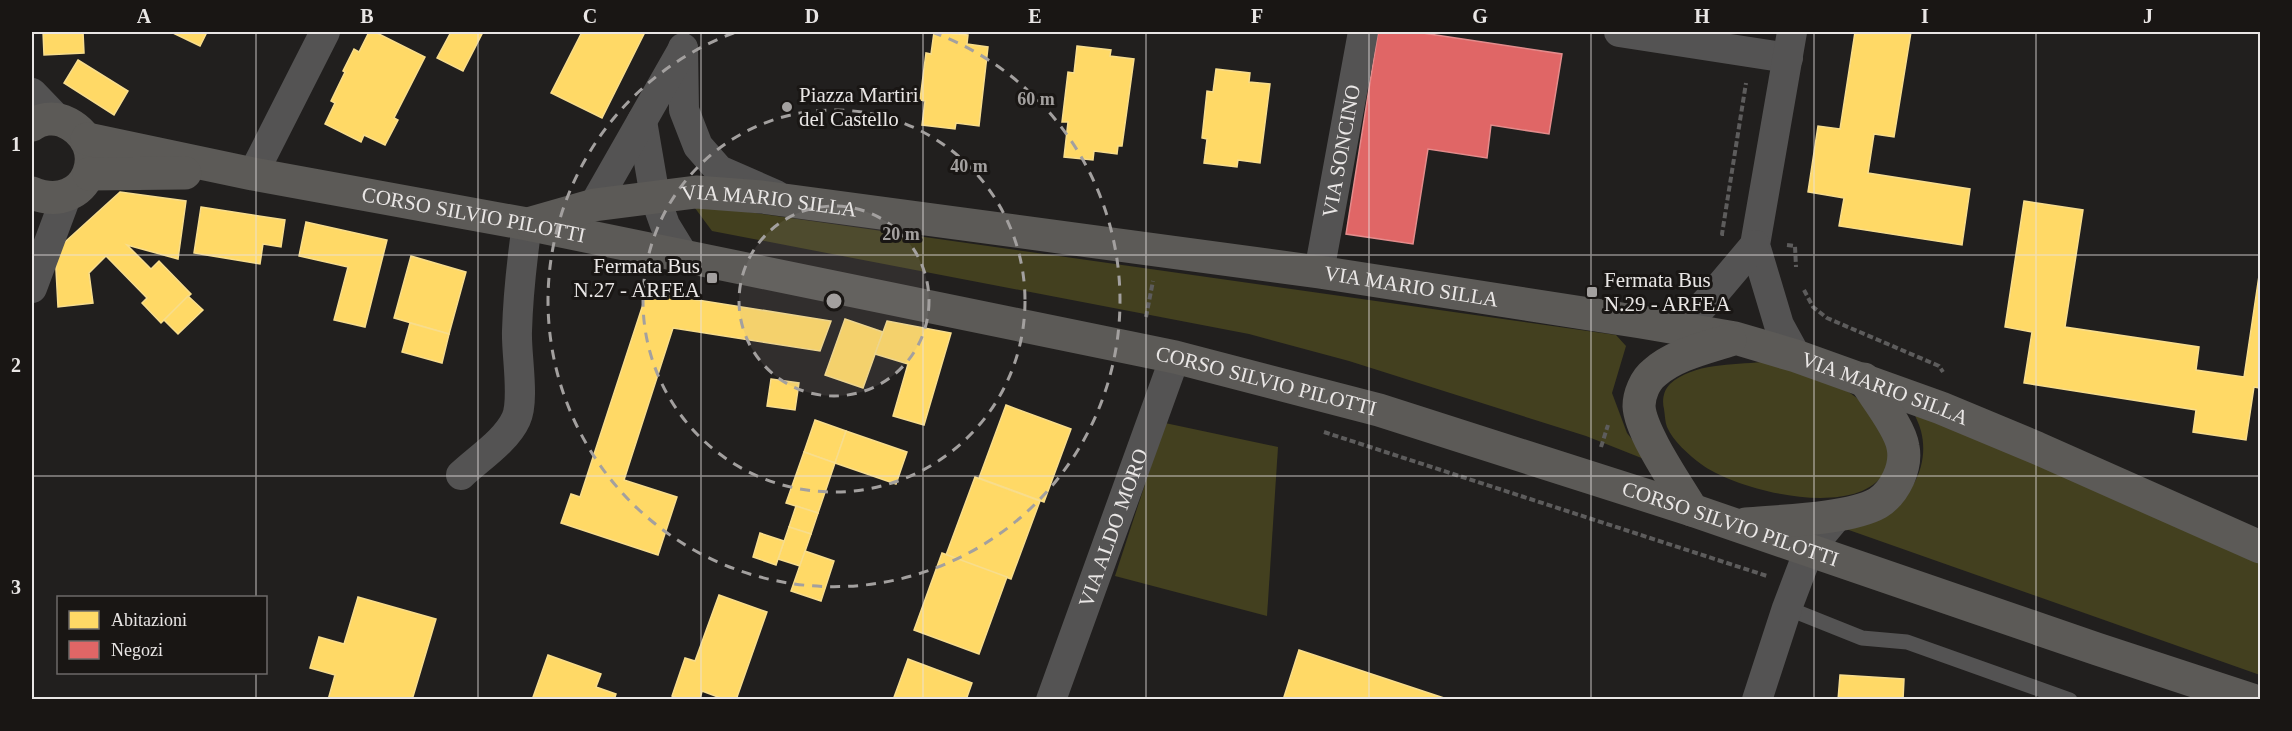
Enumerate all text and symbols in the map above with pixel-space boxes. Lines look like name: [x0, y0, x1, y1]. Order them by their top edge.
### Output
text: A: [137, 5, 152, 27]
text: B: [360, 5, 374, 27]
text: C: [583, 5, 597, 27]
text: D: [805, 5, 819, 27]
text: E: [1028, 5, 1042, 27]
text: F: [1251, 5, 1263, 27]
text: G: [1472, 5, 1488, 27]
text: H: [1694, 5, 1710, 27]
text: I: [1921, 5, 1929, 27]
text: J: [2143, 5, 2153, 27]
place label: Piazza Martiri del Castello: [799, 83, 919, 131]
street label: VIA SONCINO: [1317, 83, 1365, 219]
text: 60 m: [1017, 89, 1055, 109]
marker: Piazza Martiri del Castello: [780, 100, 794, 114]
text: 1: [11, 133, 21, 155]
text: 40 m: [950, 156, 988, 176]
street label: VIA MARIO SILLA: [680, 180, 859, 222]
street label: CORSO SILVIO PILOTTI: [360, 182, 587, 248]
text: 20 m: [882, 224, 920, 244]
place label: Fermata Bus N.27 - ARFEA: [573, 254, 701, 302]
street label: VIA MARIO SILLA: [1322, 261, 1501, 312]
place label: Fermata Bus N.29 - ARFEA: [1604, 268, 1731, 316]
marker: Fermata Bus N.27 - ARFEA: [705, 271, 719, 285]
marker: Fermata Bus N.29 - ARFEA: [1585, 285, 1599, 299]
centre of rings: [824, 291, 844, 311]
street label: CORSO SILVIO PILOTTI: [1154, 341, 1379, 421]
street label: VIA MARIO SILLA: [1798, 347, 1973, 430]
text: 2: [11, 354, 21, 376]
street label: VIA ALDO MORO: [1074, 445, 1153, 610]
street label: CORSO SILVIO PILOTTI: [1619, 477, 1842, 571]
text: 3: [11, 576, 21, 598]
legend: [57, 596, 267, 674]
text: Abitazioni: [111, 610, 187, 630]
text: Negozi: [111, 640, 163, 660]

